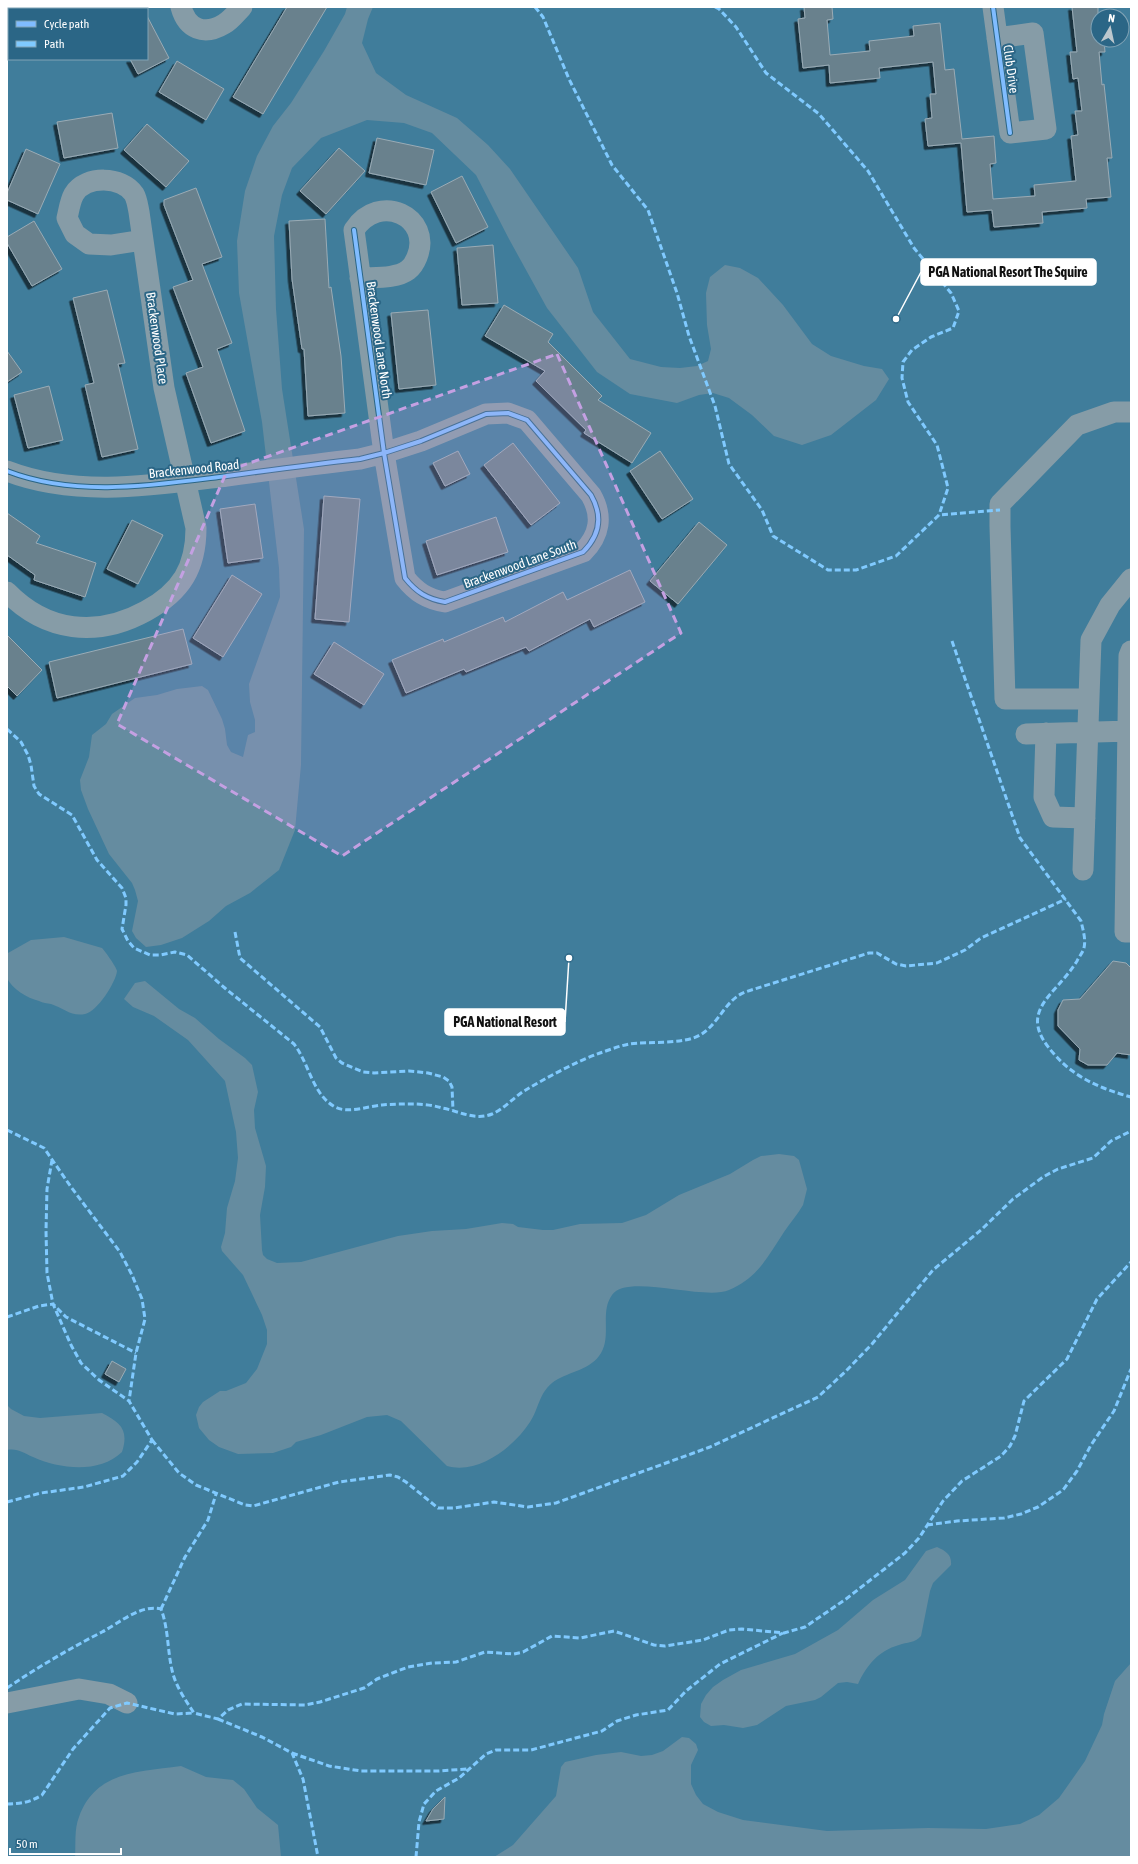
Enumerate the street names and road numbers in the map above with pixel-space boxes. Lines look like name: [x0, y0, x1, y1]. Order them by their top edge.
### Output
street label: Club Drive: [1000, 44, 1022, 94]
street label: Brackenwood Lane North: [363, 280, 395, 400]
street label: Brackenwood Place: [143, 291, 171, 385]
street label: Brackenwood Road: [148, 457, 240, 481]
street label: Brackenwood Lane South: [462, 537, 578, 591]

